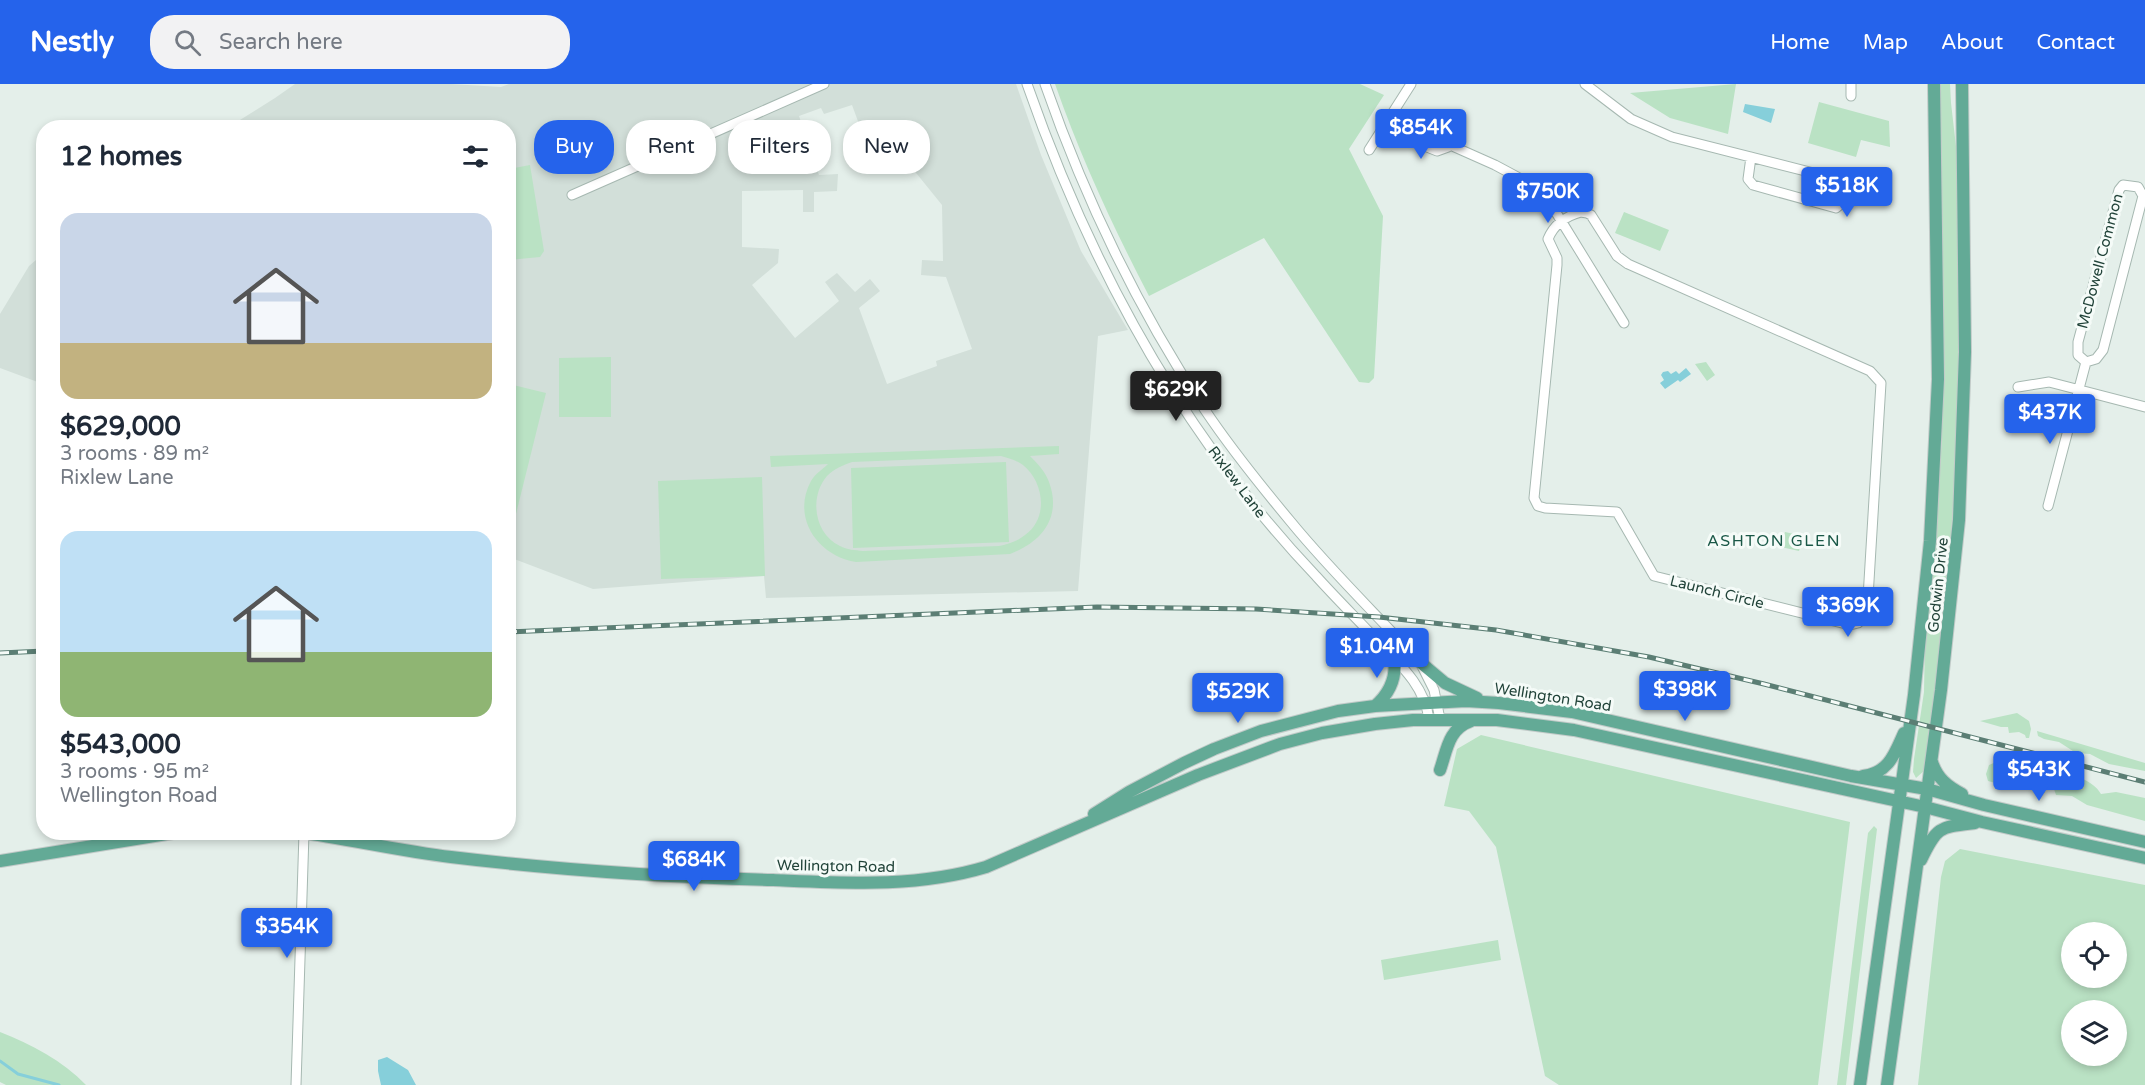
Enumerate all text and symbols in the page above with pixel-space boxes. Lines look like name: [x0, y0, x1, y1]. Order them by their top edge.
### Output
search box: [150, 15, 570, 69]
text: Nestly: [30, 25, 114, 59]
icon: search: [171, 26, 204, 59]
text: Search here: [219, 29, 343, 55]
text: Home: [1770, 30, 1830, 55]
text: Map: [1863, 30, 1908, 55]
text: About: [1941, 30, 2003, 55]
text: Contact: [2036, 30, 2115, 55]
pin: $854K: [1379, 109, 1463, 160]
text: $854K: [1389, 116, 1453, 140]
chip: Buy: [534, 120, 614, 174]
chip: Rent: [626, 120, 716, 174]
chip: Filters: [728, 120, 831, 174]
chip: New: [843, 120, 930, 174]
icon: filters: [459, 140, 492, 173]
text: 12 homes: [60, 141, 182, 172]
pin: $518K: [1805, 167, 1889, 218]
pin: $750K: [1506, 173, 1590, 224]
text: $518K: [1815, 174, 1879, 198]
text: $750K: [1516, 180, 1580, 204]
street label: McDowell Common: [2073, 192, 2127, 330]
icon: home: [222, 252, 330, 360]
pin: $629K: [1134, 371, 1218, 422]
text: $629K: [1144, 378, 1208, 402]
pin: $437K: [2008, 394, 2092, 445]
text: $437K: [2018, 401, 2082, 425]
text: $629,000: [60, 411, 181, 442]
text: 3 rooms · 89 m²: [60, 442, 209, 466]
street label: Rixlew Lane: [1204, 443, 1270, 521]
text: Rixlew Lane: [60, 466, 174, 490]
district label: ASHTON GLEN: [1707, 531, 1841, 551]
street label: Godwin Drive: [1924, 537, 1952, 633]
icon: home: [222, 570, 330, 678]
street label: Launch Circle: [1668, 572, 1766, 612]
pin: $369K: [1806, 587, 1890, 638]
text: $369K: [1816, 594, 1880, 618]
pin: $1.04M: [1328, 628, 1426, 679]
text: $1.04M: [1340, 635, 1414, 659]
pin: $398K: [1643, 671, 1727, 722]
pin: $529K: [1196, 673, 1280, 724]
text: $398K: [1653, 678, 1717, 702]
street label: Wellington Road: [1493, 679, 1613, 715]
text: $529K: [1206, 680, 1270, 704]
text: $543,000: [60, 729, 181, 760]
pin: $543K: [1997, 751, 2081, 802]
text: $543K: [2007, 758, 2071, 782]
text: 3 rooms · 95 m²: [60, 760, 209, 784]
text: Wellington Road: [60, 784, 218, 808]
pin: $684K: [652, 841, 736, 892]
text: $684K: [662, 848, 726, 872]
street label: Wellington Road: [777, 856, 895, 876]
pin: $354K: [245, 908, 329, 959]
text: $354K: [255, 915, 319, 939]
map controls: [2061, 922, 2127, 1066]
button: locate: [2061, 922, 2127, 988]
button: layers: [2061, 1000, 2127, 1066]

